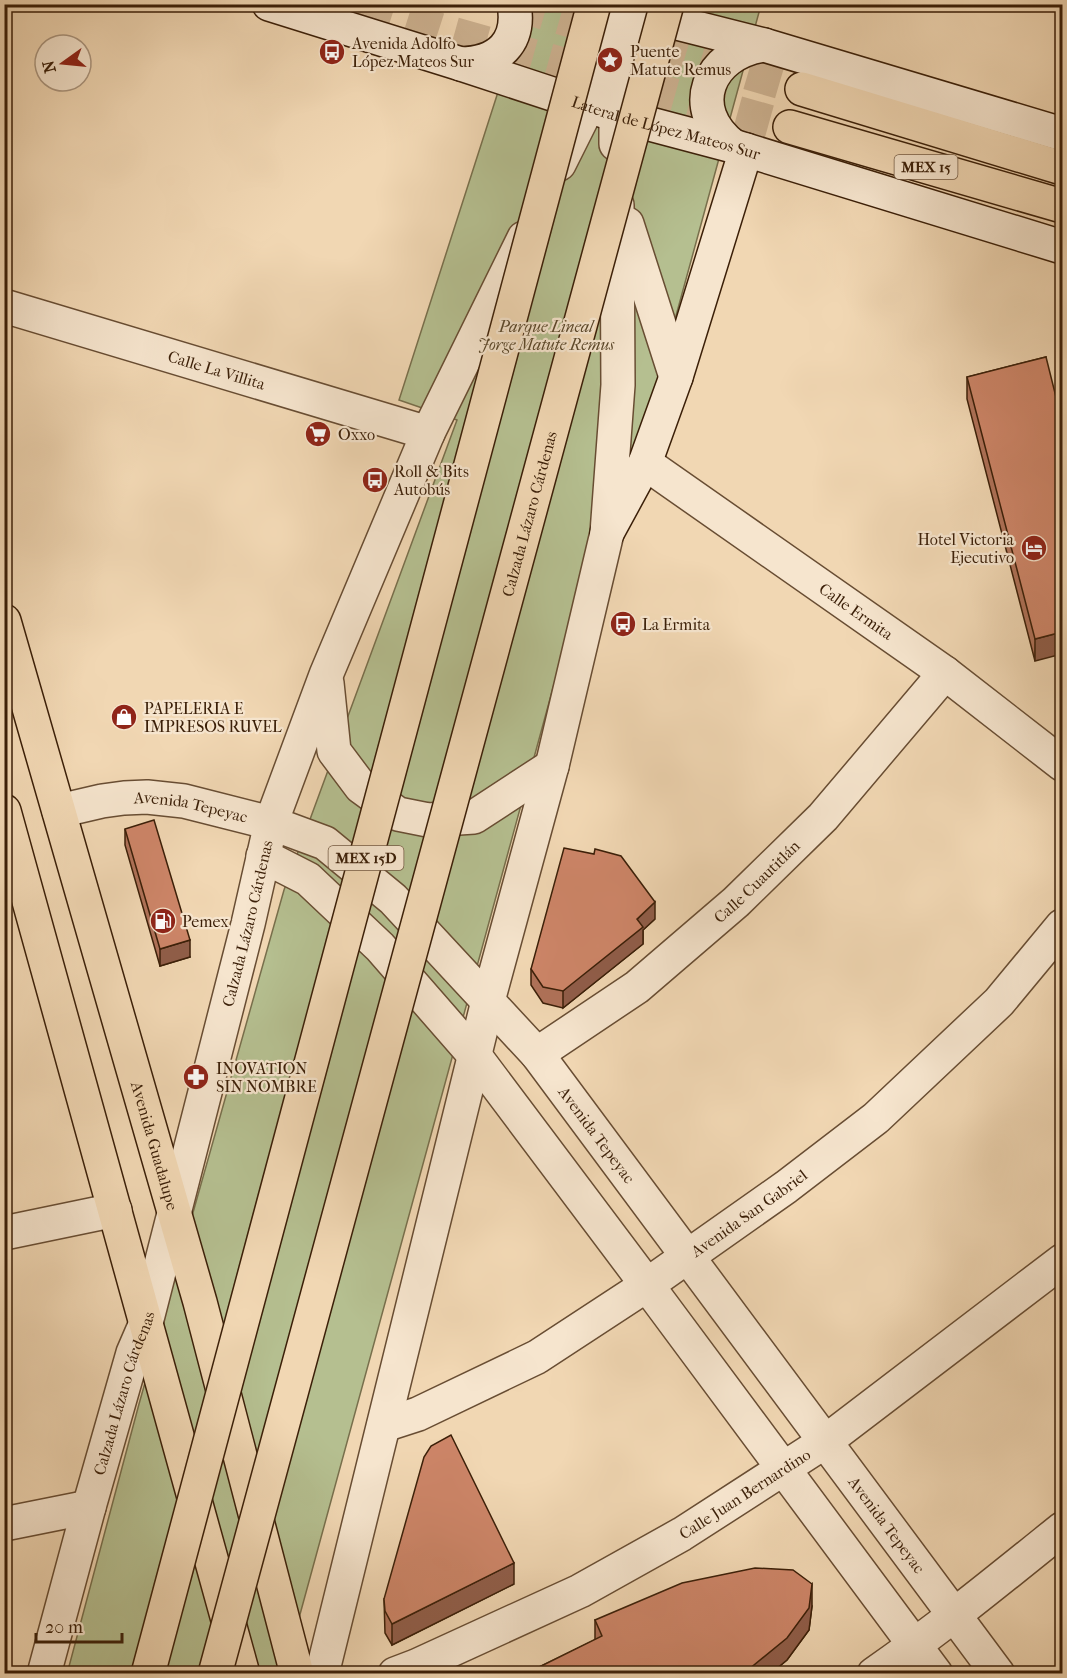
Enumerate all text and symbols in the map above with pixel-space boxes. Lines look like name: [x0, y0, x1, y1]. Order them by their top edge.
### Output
north arrow: [33, 33, 93, 93]
place label: Avenida Adolfo López Mateos Sur: [351, 34, 474, 71]
bus stop icon: Avenida Adolfo López Mateos Sur: [317, 37, 347, 67]
place label: Puente Matute Remus: [630, 42, 731, 79]
place icon: Puente Matute Remus: [595, 45, 625, 75]
text: N: [38, 58, 60, 75]
street label: Lateral de López Mateos Sur: [569, 92, 763, 163]
road number: MEX 15: [894, 155, 958, 179]
park label: Parque Lineal Jorge Matute Remus: [478, 317, 615, 354]
street label: Calle La Villita: [166, 346, 268, 393]
supermarket icon: Oxxo: [303, 419, 333, 449]
place label: Oxxo: [338, 425, 375, 444]
street label: Calzada Lázaro Cárdenas: [498, 429, 561, 599]
place label: Roll & Bits Autobús: [393, 462, 469, 499]
bus stop icon: Roll & Bits Autobús: [360, 465, 390, 495]
place label: Hotel Victoria Ejecutivo: [917, 530, 1015, 567]
hotel icon: Hotel Victoria Ejecutivo: [1019, 533, 1049, 563]
street label: Calle Ermita: [816, 579, 898, 644]
bus stop icon: La Ermita: [608, 609, 638, 639]
place label: La Ermita: [642, 615, 711, 634]
place label: PAPELERIA E IMPRESOS RUVEL: [144, 699, 282, 736]
shop icon: PAPELERIA E IMPRESOS RUVEL: [109, 702, 139, 732]
street label: Avenida Tepeyac: [132, 787, 250, 826]
street label: Calle Cuautitlán: [710, 835, 804, 927]
street label: Calzada Lázaro Cárdenas: [218, 838, 276, 1009]
road number: MEX 15D: [328, 846, 404, 870]
fuel station icon: Pemex: [148, 906, 178, 936]
place label: Pemex: [182, 912, 229, 931]
place label: INOVATION SIN NOMBRE: [216, 1059, 317, 1096]
pharmacy icon: INOVATION SIN NOMBRE: [181, 1062, 211, 1092]
street label: Avenida Guadalupe: [127, 1078, 183, 1212]
street label: Avenida Tepeyac: [554, 1082, 639, 1187]
street label: Avenida San Gabriel: [686, 1165, 811, 1261]
street label: Calzada Lázaro Cárdenas: [89, 1309, 158, 1477]
street label: Calle Juan Bernardino: [675, 1444, 814, 1543]
street label: Avenida Tepeyac: [844, 1472, 929, 1577]
scale bar: [36, 1606, 122, 1644]
text: 20 m: [45, 1617, 83, 1638]

